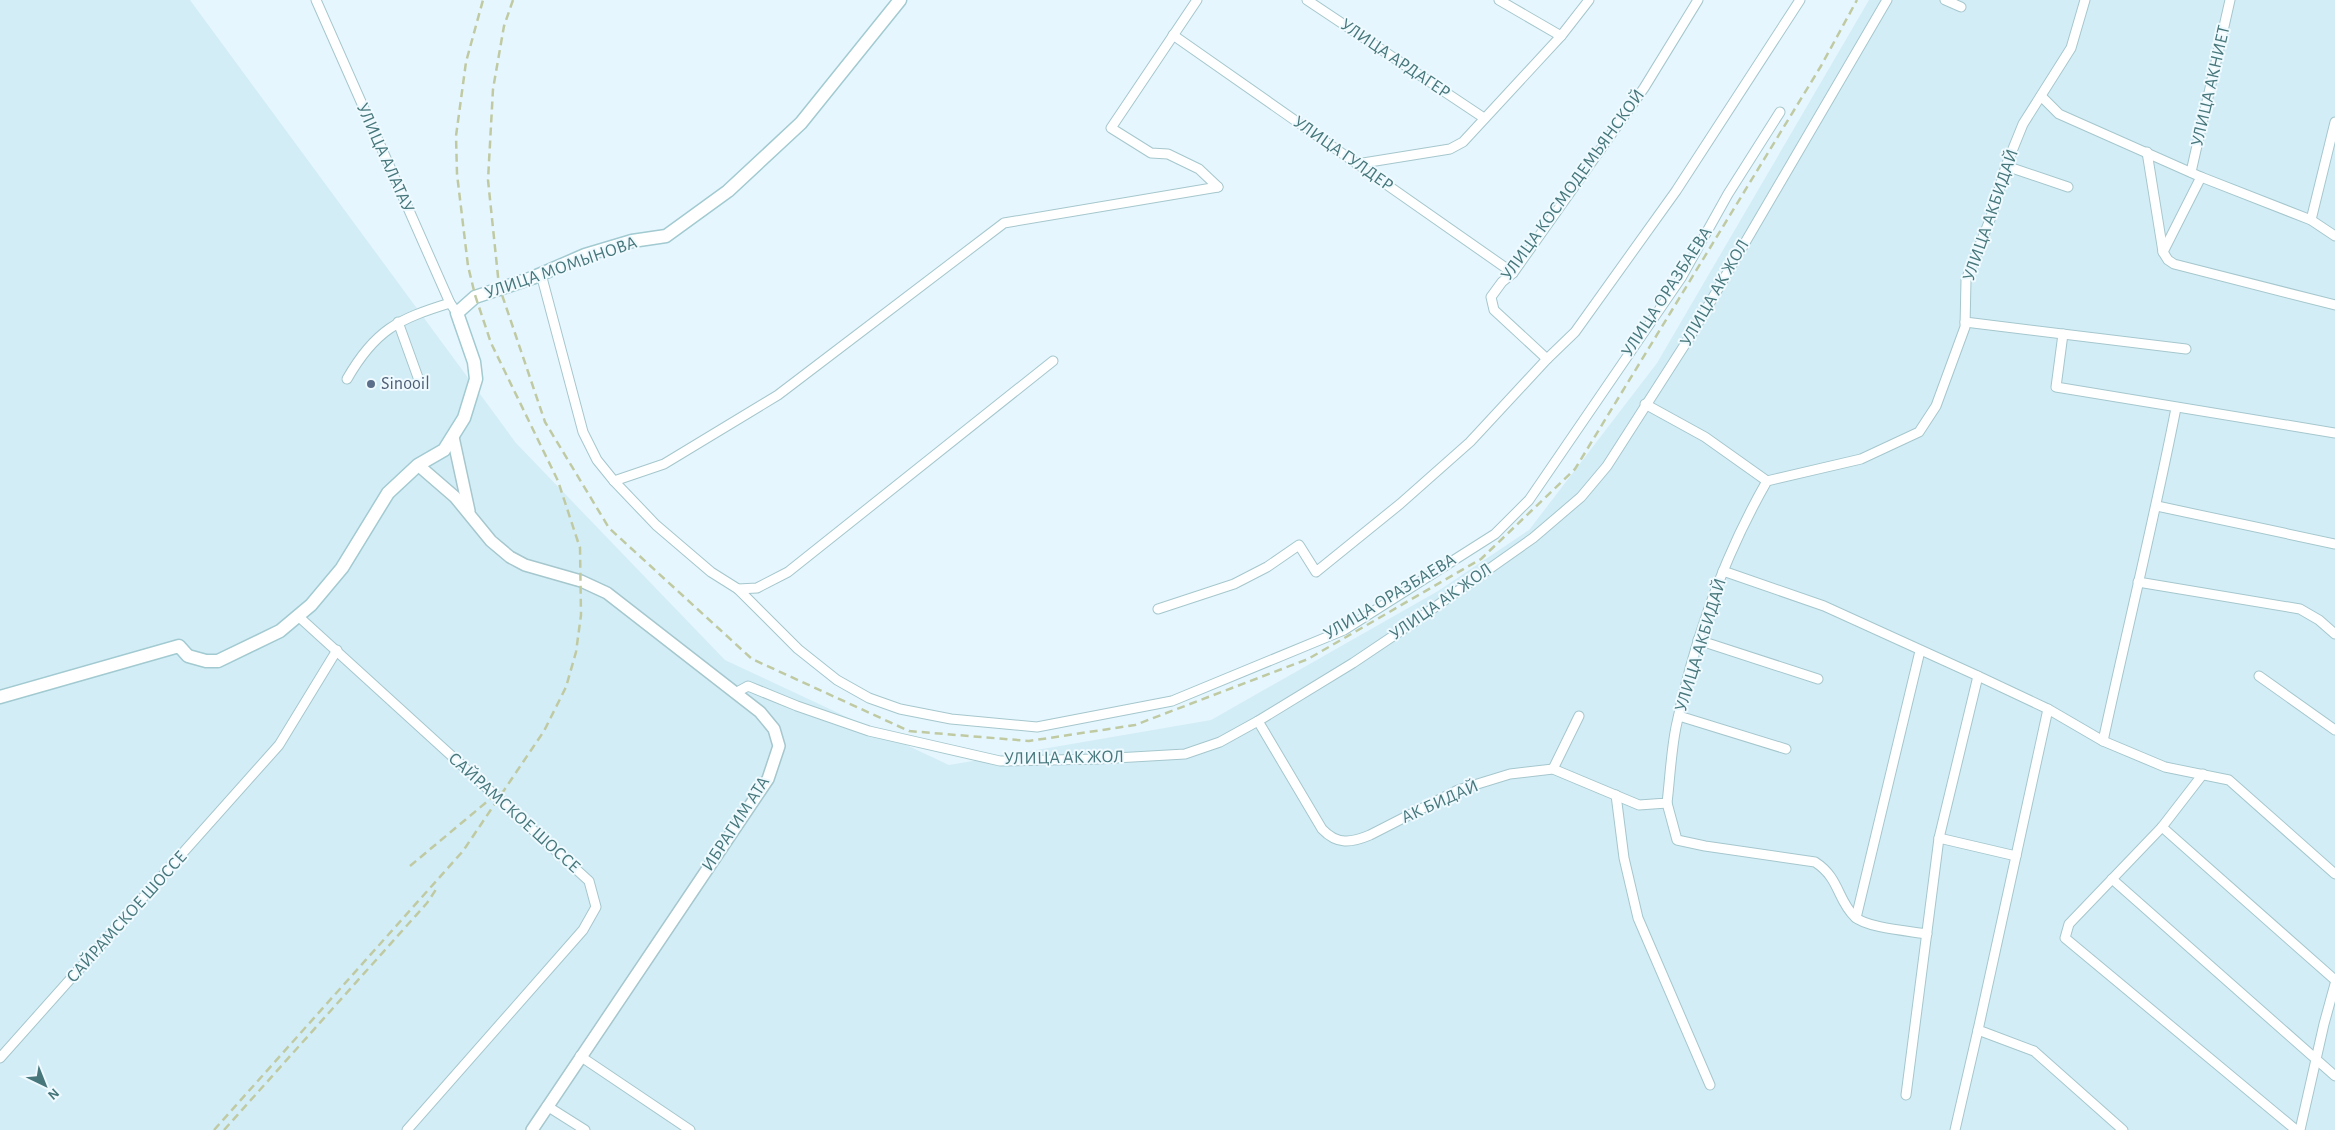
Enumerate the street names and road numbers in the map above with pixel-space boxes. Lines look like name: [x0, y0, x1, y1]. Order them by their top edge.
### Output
street label: УЛИЦА АРДАГЕР: [1337, 16, 1453, 102]
street label: УЛИЦА АКНИЕТ: [2188, 23, 2234, 148]
street label: УЛИЦА КОСМОДЕМЬЯНСКОЙ: [1496, 85, 1648, 284]
street label: УЛИЦА АЛАТАУ: [353, 101, 417, 215]
street label: УЛИЦА ГУЛДЕР: [1290, 113, 1396, 195]
street label: УЛИЦА АКБИДАЙ: [1958, 146, 2022, 283]
street label: УЛИЦА ОРАЗБАЕВА: [1618, 224, 1716, 360]
street label: УЛИЦА МОМЫНОВА: [483, 233, 640, 302]
street label: УЛИЦА АК ЖОЛ: [1677, 237, 1753, 349]
street label: УЛИЦА ОРАЗБАЕВА: [1321, 550, 1460, 644]
street label: УЛИЦА АК ЖОЛ: [1387, 560, 1495, 644]
street label: УЛИЦА АКБИДАЙ: [1670, 576, 1730, 714]
street label: САЙРАМСКОЕ ШОССЕ: [445, 748, 585, 877]
street label: УЛИЦА АК ЖОЛ: [1004, 748, 1124, 768]
street label: ИБРАГИМ АТА: [699, 773, 773, 874]
street label: АК БИДАЙ: [1398, 775, 1481, 827]
street label: САЙРАМСКОЕ ШОССЕ: [62, 846, 191, 986]

